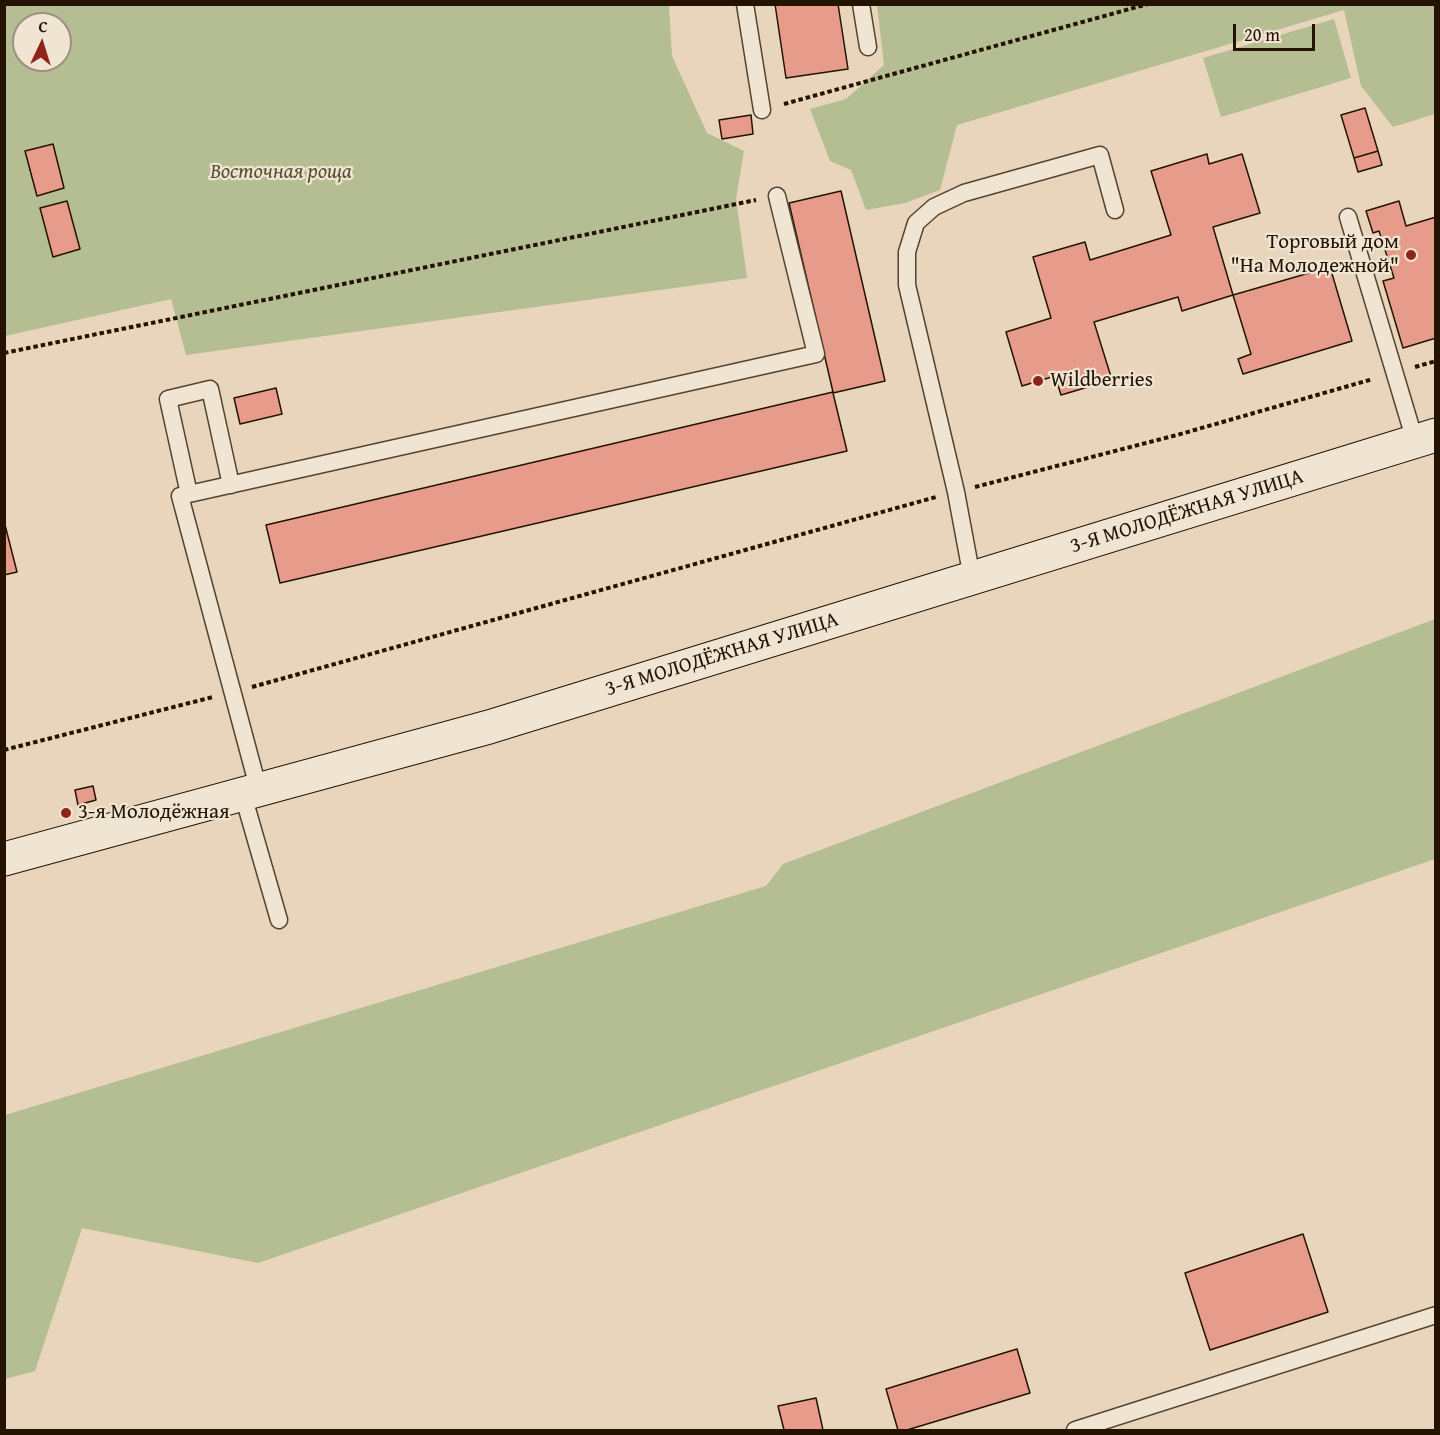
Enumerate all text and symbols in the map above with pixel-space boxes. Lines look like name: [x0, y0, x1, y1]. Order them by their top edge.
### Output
north arrow: [12, 12, 72, 72]
scale bar: [1236, 12, 1318, 50]
text: С: [38, 14, 48, 38]
text: 20 m: [1244, 21, 1280, 48]
park label: Восточная роща: [210, 160, 352, 186]
place label: Торговый дом "На Молодежной": [1230, 230, 1399, 280]
marker: Торговый дом "На Молодежной": [1404, 248, 1418, 262]
place label: Wildberries: [1050, 368, 1153, 394]
marker: Wildberries: [1031, 374, 1045, 388]
street label: 3-Я МОЛОДЁЖНАЯ УЛИЦА: [1067, 465, 1307, 559]
street label: 3-Я МОЛОДЁЖНАЯ УЛИЦА: [602, 608, 842, 702]
place label: 3-я Молодёжная: [78, 800, 230, 826]
marker: 3-я Молодёжная: [59, 806, 73, 820]

